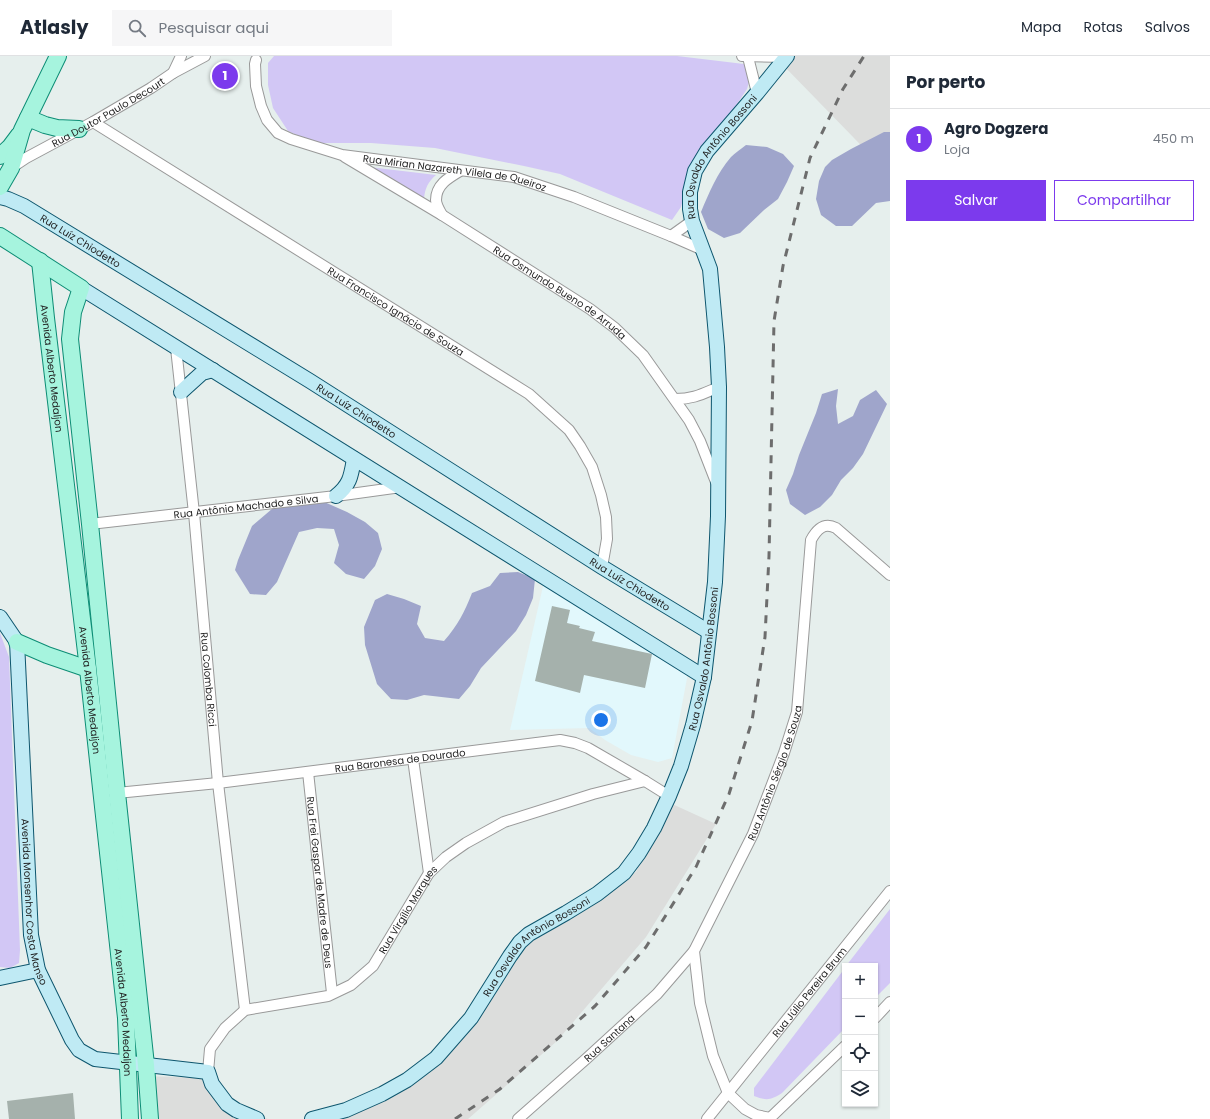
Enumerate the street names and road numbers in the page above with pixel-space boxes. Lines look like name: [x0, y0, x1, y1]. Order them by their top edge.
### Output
street label: Rua Doutor Paulo Decourt: [49, 74, 168, 151]
street label: Rua Osvaldo Antônio Bossoni: [683, 91, 761, 220]
street label: Rua Mirian Nazareth Vilela de Queiroz: [362, 151, 549, 195]
street label: Rua Luíz Chiodetto: [37, 211, 123, 271]
street label: Rua Osmundo Bueno de Arruda: [490, 242, 629, 343]
street label: Rua Francisco Ignácio de Souza: [324, 263, 467, 360]
street label: Avenida Alberto Medaljon: [37, 304, 67, 433]
street label: Rua Luíz Chiodetto: [313, 380, 399, 442]
street label: Rua Antônio Machado e Silva: [173, 491, 319, 522]
street label: Rua Luíz Chiodetto: [587, 554, 673, 615]
street label: Rua Osvaldo Antônio Bossoni: [685, 586, 722, 733]
street label: Avenida Alberto Medaljon: [75, 625, 104, 755]
street label: Rua Colomba Ricci: [197, 632, 220, 727]
street label: Rua Antônio Sérgio de Souza: [744, 705, 806, 843]
street label: Rua Baronesa de Dourado: [334, 745, 466, 776]
street label: Rua Frei Gaspar de Madre de Deus: [303, 796, 336, 969]
street label: Avenida Monsenhor Costa Manso: [17, 818, 51, 988]
street label: Rua Virgílio Marques: [375, 862, 441, 957]
street label: Rua Osvaldo Antônio Bossoni: [479, 893, 593, 1000]
street label: Rua Júlio Pereira Brum: [769, 944, 850, 1041]
street label: Avenida Alberto Medaljon: [110, 948, 135, 1077]
street label: Rua Santana: [581, 1011, 638, 1066]

